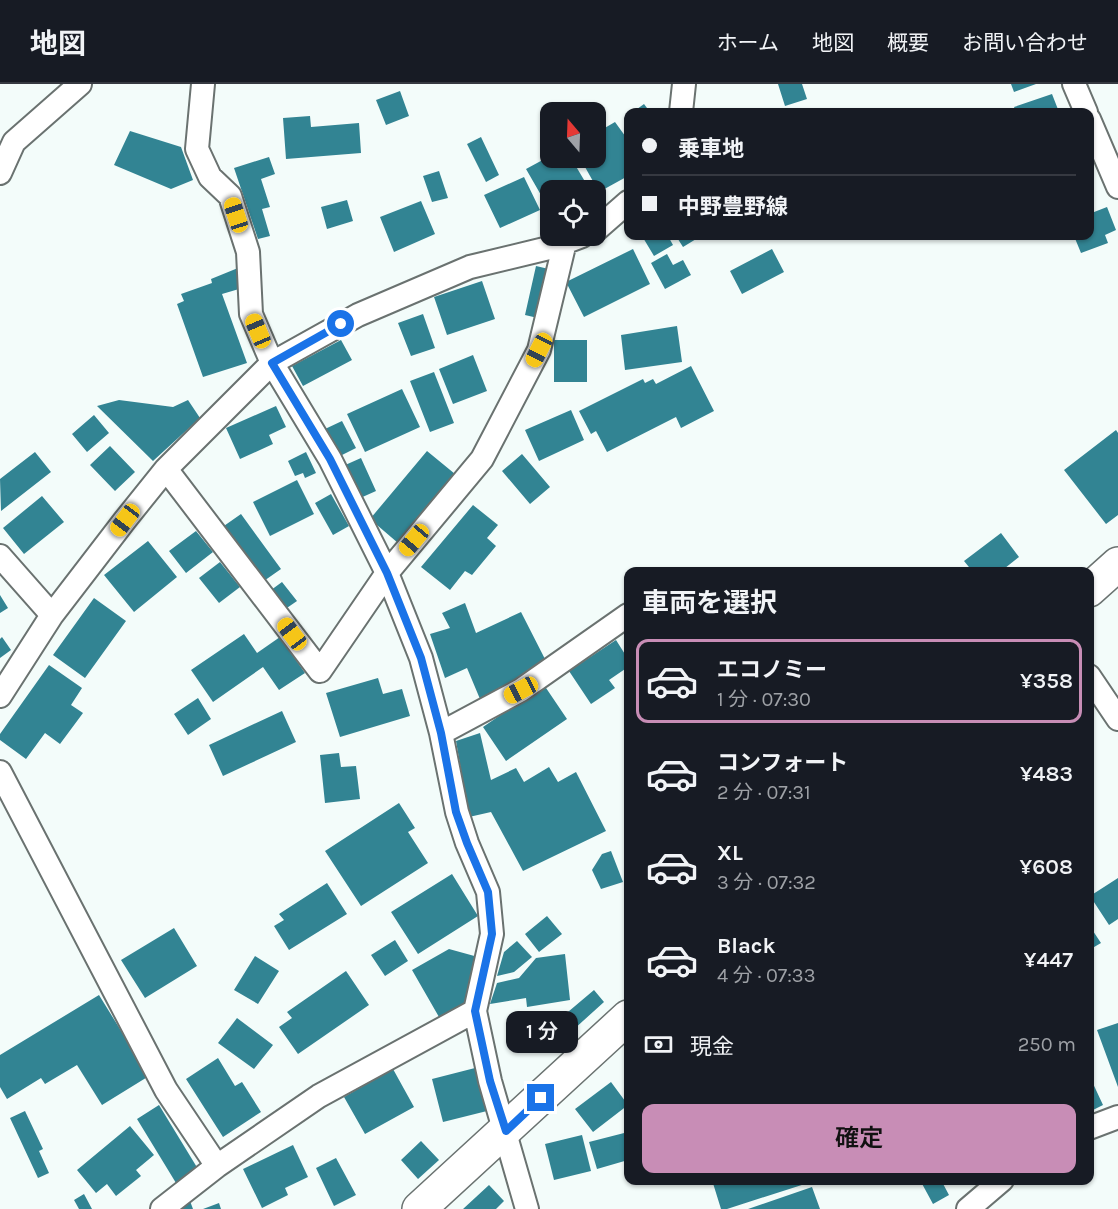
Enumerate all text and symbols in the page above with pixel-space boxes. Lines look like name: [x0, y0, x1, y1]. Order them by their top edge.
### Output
text: 地図: [30, 27, 86, 60]
text: ホーム: [717, 31, 779, 55]
text: 地図: [812, 31, 854, 55]
text: 概要: [887, 31, 929, 55]
text: お問い合わせ: [962, 31, 1088, 55]
north arrow: [540, 102, 606, 168]
map controls: [540, 102, 606, 246]
text: 乗車地: [678, 136, 744, 162]
button: locate: [540, 180, 606, 246]
text: 中野豊野線: [678, 194, 788, 220]
car: [222, 195, 250, 235]
route start: [327, 310, 354, 337]
car: [243, 311, 273, 351]
car: [523, 330, 555, 370]
car: [107, 500, 143, 540]
car: [396, 520, 432, 560]
text: 車両を選択: [642, 587, 777, 619]
car: [274, 614, 310, 654]
icon: car: [645, 654, 699, 708]
text: エコノミー: [717, 657, 827, 683]
text: ¥358: [1020, 668, 1073, 694]
car: [501, 674, 541, 706]
text: 1 分 · 07:30: [717, 688, 811, 711]
icon: car: [645, 747, 699, 801]
text: コンフォート: [717, 750, 848, 776]
text: ¥483: [1020, 761, 1073, 787]
text: 2 分 · 07:31: [717, 781, 811, 804]
icon: car: [645, 840, 699, 894]
text: XL: [717, 840, 743, 866]
text: ¥608: [1019, 854, 1073, 880]
text: 3 分 · 07:32: [717, 871, 816, 894]
icon: car: [645, 933, 699, 987]
text: Black: [717, 933, 776, 959]
text: ¥447: [1024, 947, 1073, 973]
text: 4 分 · 07:33: [717, 964, 815, 987]
callout: 1 分: [505, 1011, 577, 1053]
text: 1 分: [526, 1020, 558, 1043]
icon: cash: [642, 1028, 675, 1061]
text: 250 m: [1018, 1033, 1076, 1056]
text: 現金: [690, 1034, 734, 1060]
route end: [527, 1084, 554, 1111]
button: 確定: [642, 1104, 1076, 1173]

